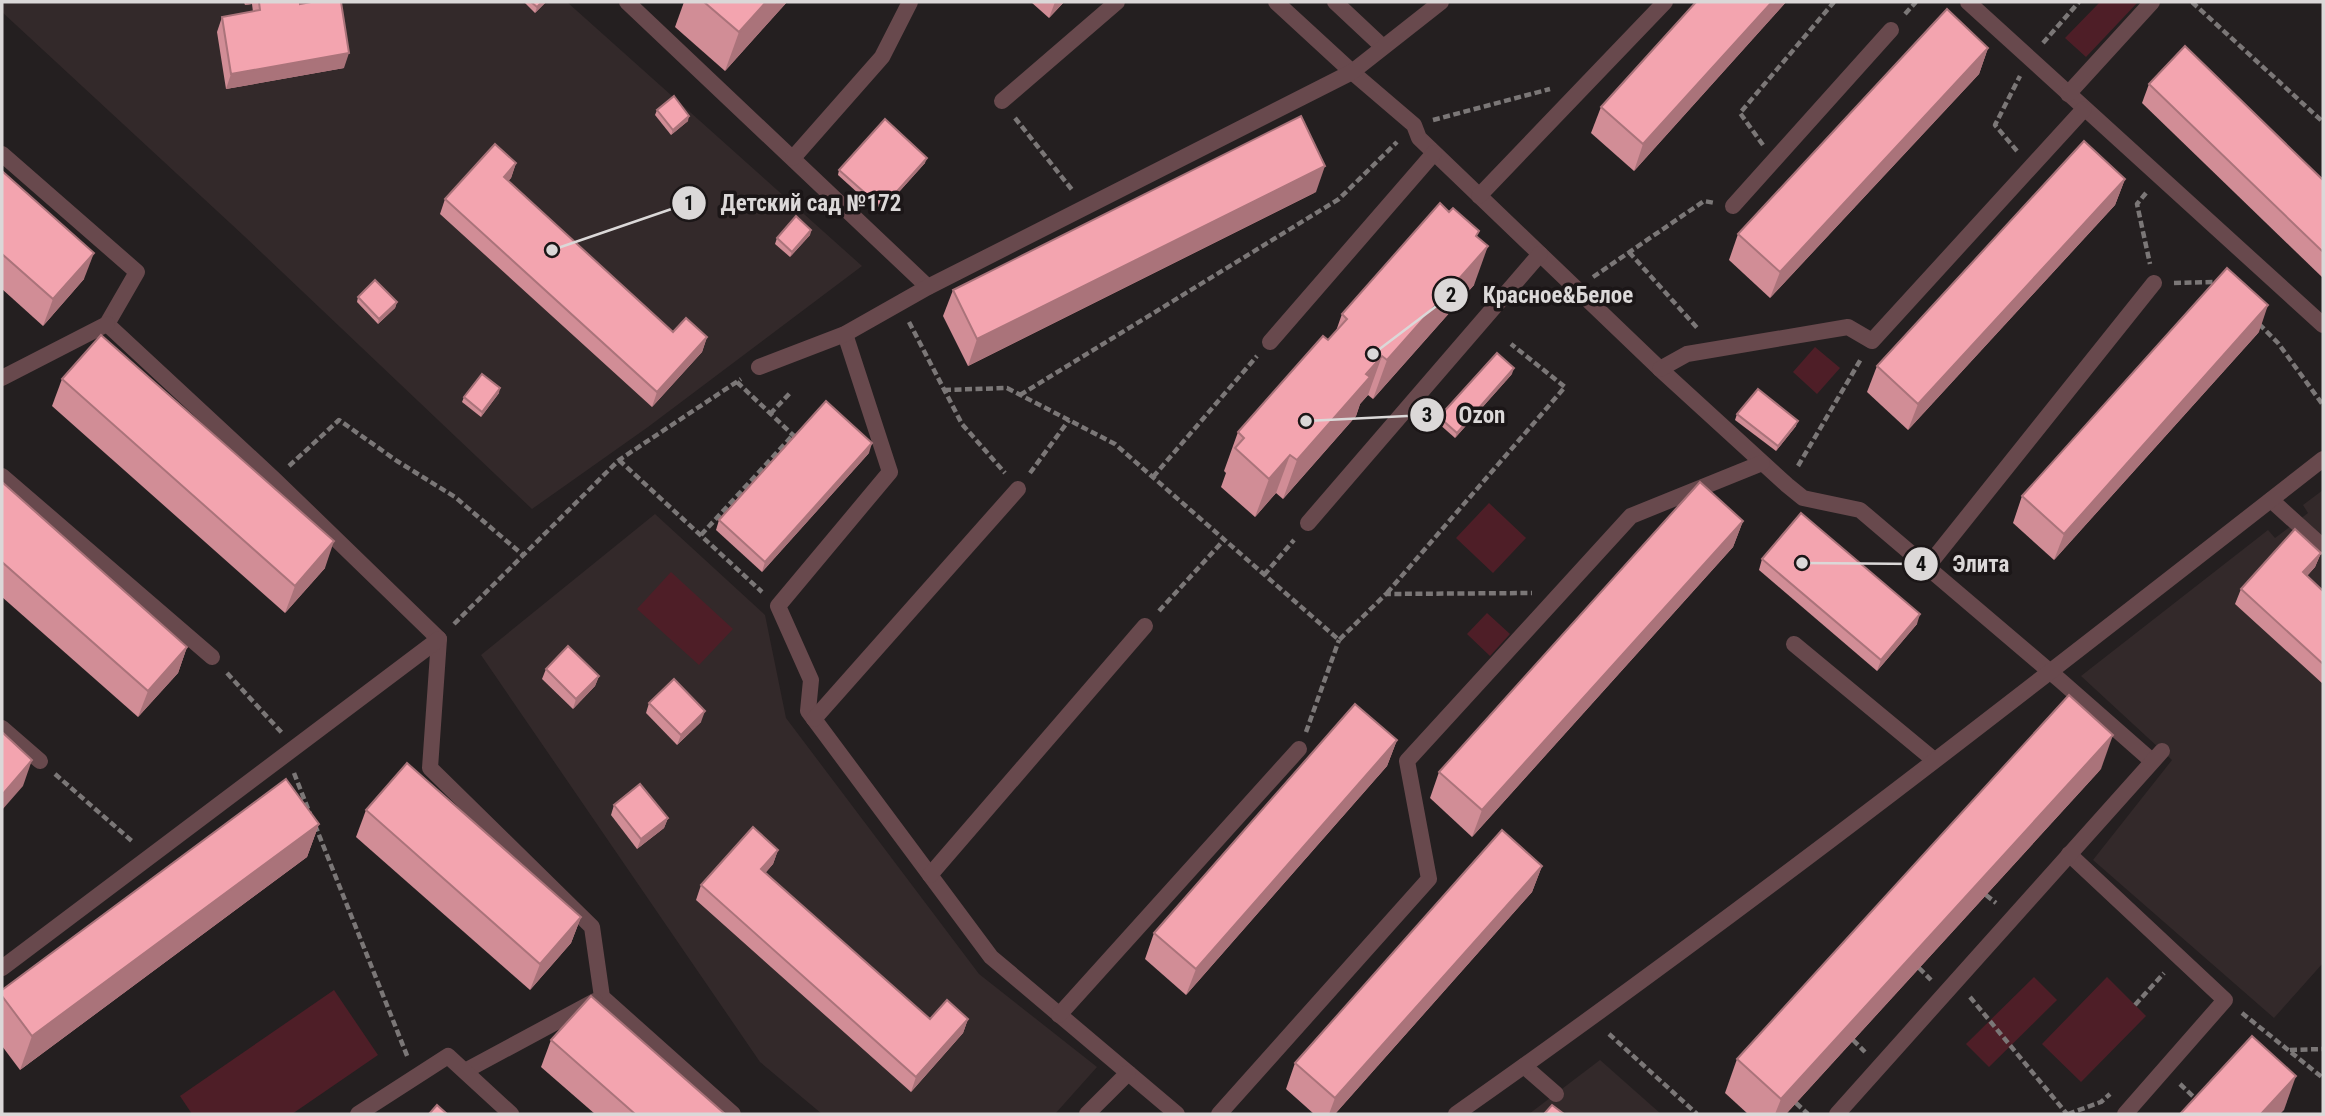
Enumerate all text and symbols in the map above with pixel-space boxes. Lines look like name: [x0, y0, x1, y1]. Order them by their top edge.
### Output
callout: Детский сад №172: [671, 181, 915, 225]
text: Детский сад №172: [721, 190, 901, 217]
text: 1: [684, 191, 694, 215]
callout: Красное&Белое: [1434, 273, 1647, 317]
text: Красное&Белое: [1483, 282, 1633, 309]
text: 2: [1446, 283, 1456, 307]
callout: Ozon: [1410, 393, 1520, 437]
text: Ozon: [1459, 402, 1505, 429]
text: 3: [1422, 403, 1432, 427]
callout: Элита: [1904, 542, 2024, 586]
text: Элита: [1953, 551, 2010, 578]
text: 4: [1916, 552, 1926, 576]

